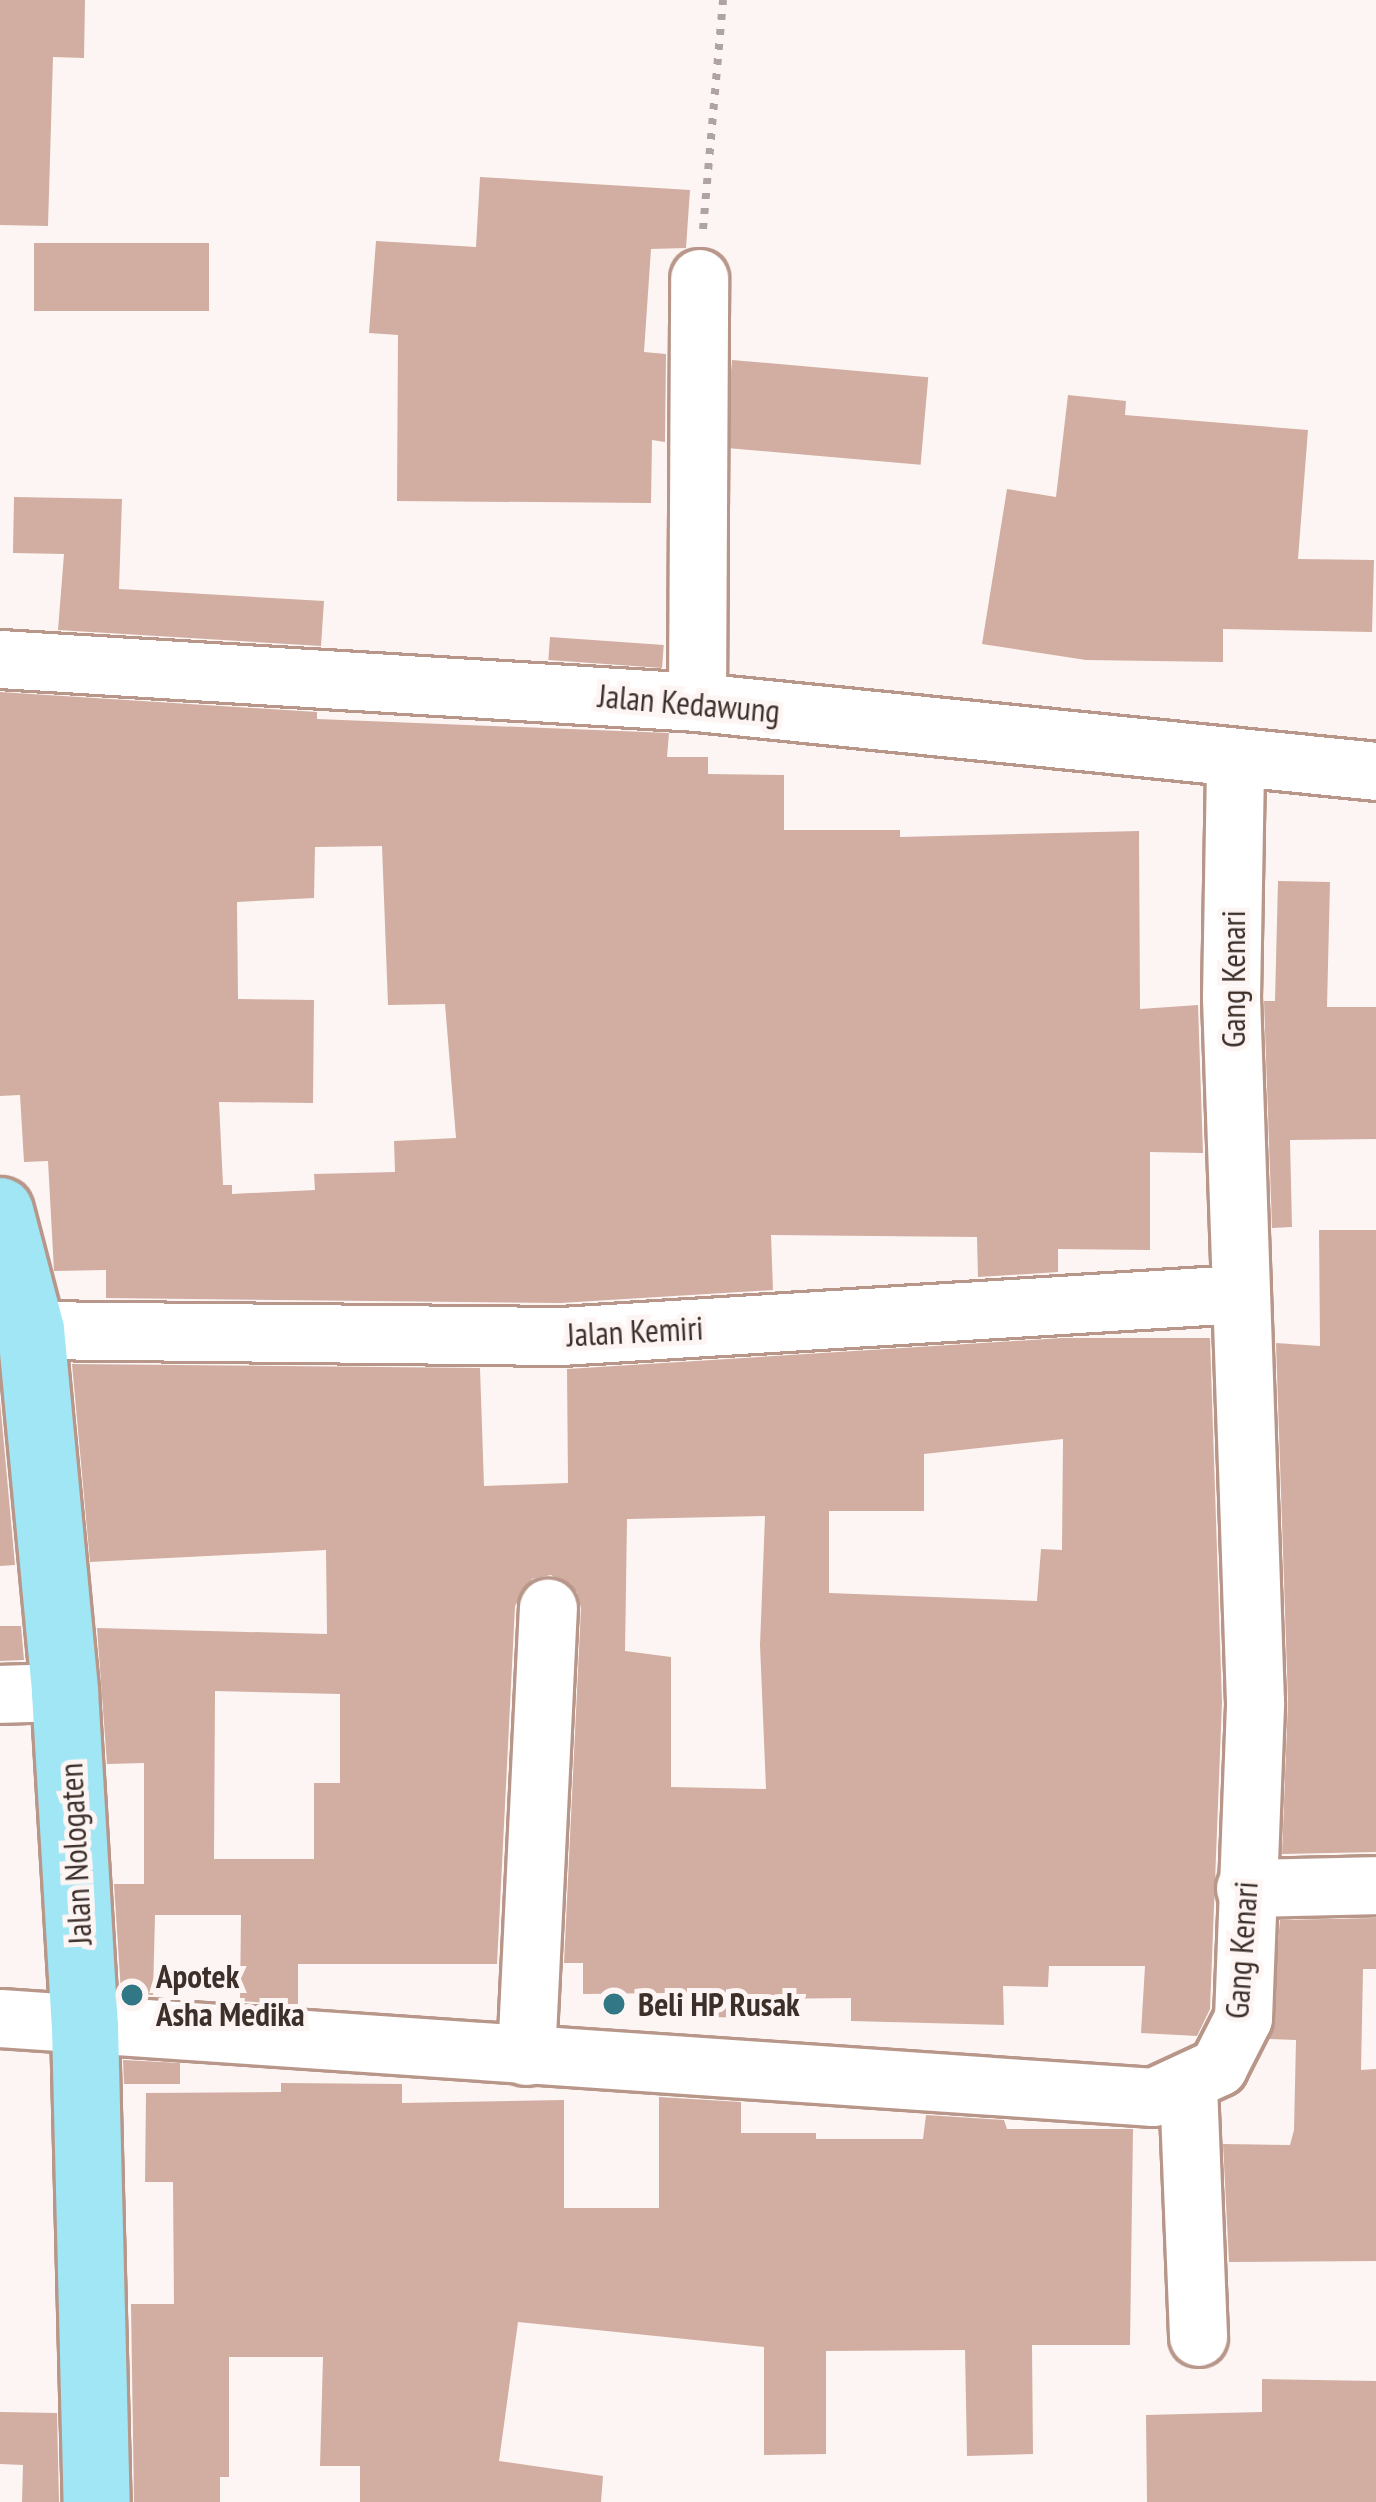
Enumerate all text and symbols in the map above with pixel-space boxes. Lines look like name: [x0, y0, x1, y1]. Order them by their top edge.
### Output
street label: Jalan Kedawung: [597, 675, 781, 731]
street label: Gang Kenari: [1213, 910, 1253, 1048]
street label: Jalan Kemiri: [566, 1308, 704, 1354]
street label: Jalan Nologaten: [50, 1762, 100, 1946]
street label: Gang Kenari: [1216, 1880, 1266, 2020]
place label: Apotek Asha Medika: [156, 1956, 305, 2034]
marker: Apotek Asha Medika: [119, 1982, 145, 2008]
place label: Beli HP Rusak: [638, 1984, 801, 2024]
marker: Beli HP Rusak: [601, 1991, 627, 2017]

